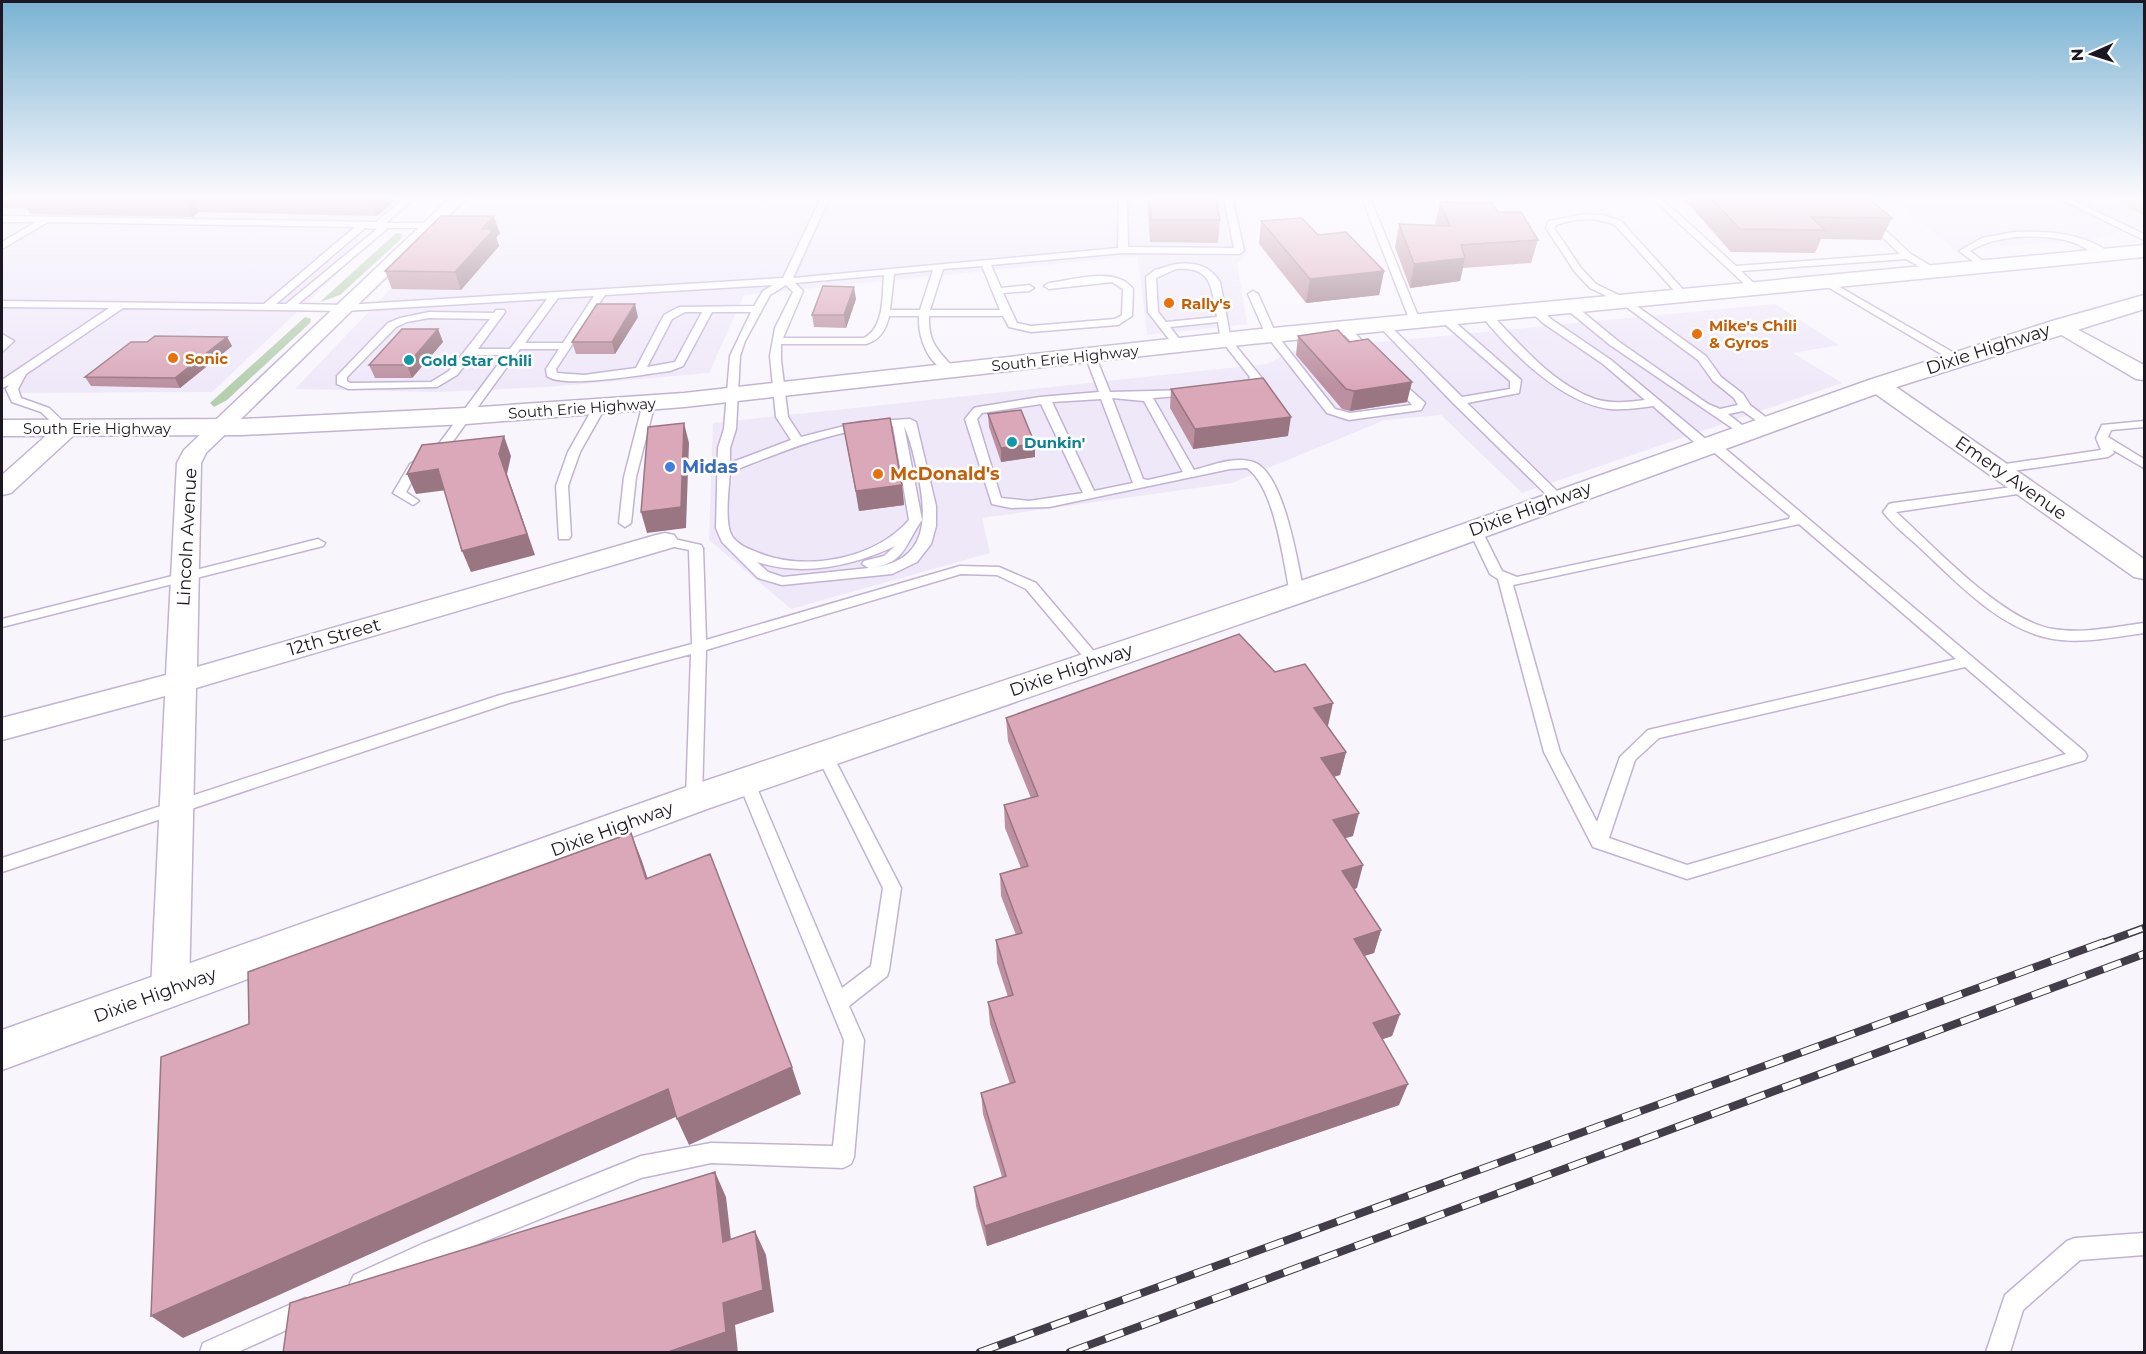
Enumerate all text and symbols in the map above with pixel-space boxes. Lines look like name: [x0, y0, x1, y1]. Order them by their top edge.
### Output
north arrow: [2062, 24, 2122, 84]
text: N: [2068, 48, 2087, 62]
place label: Rally's: [1181, 294, 1231, 313]
marker: Rally's: [1162, 296, 1176, 310]
place label: Mike's Chili & Gyros: [1709, 316, 1797, 352]
street label: Dixie Highway: [1923, 319, 2053, 379]
marker: Mike's Chili & Gyros: [1690, 327, 1704, 341]
street label: South Erie Highway: [990, 341, 1140, 375]
place label: Sonic: [185, 349, 228, 368]
marker: Sonic: [166, 351, 180, 365]
place label: Gold Star Chili: [421, 351, 532, 370]
marker: Gold Star Chili: [402, 353, 416, 367]
street label: South Erie Highway: [508, 393, 657, 423]
street label: South Erie Highway: [23, 419, 172, 438]
street label: Emery Avenue: [1951, 431, 2071, 525]
place label: Dunkin': [1024, 433, 1085, 452]
marker: Dunkin': [1005, 435, 1019, 449]
place label: Midas: [682, 456, 738, 478]
marker: Midas: [663, 460, 677, 474]
place label: McDonald's: [890, 463, 1000, 485]
street label: Lincoln Avenue: [172, 467, 202, 607]
marker: McDonald's: [871, 467, 885, 481]
street label: Dixie Highway: [1466, 477, 1595, 541]
street label: 12th Street: [285, 613, 383, 661]
street label: Dixie Highway: [1006, 639, 1136, 701]
street label: Dixie Highway: [548, 797, 677, 861]
street label: Dixie Highway: [91, 963, 220, 1027]

